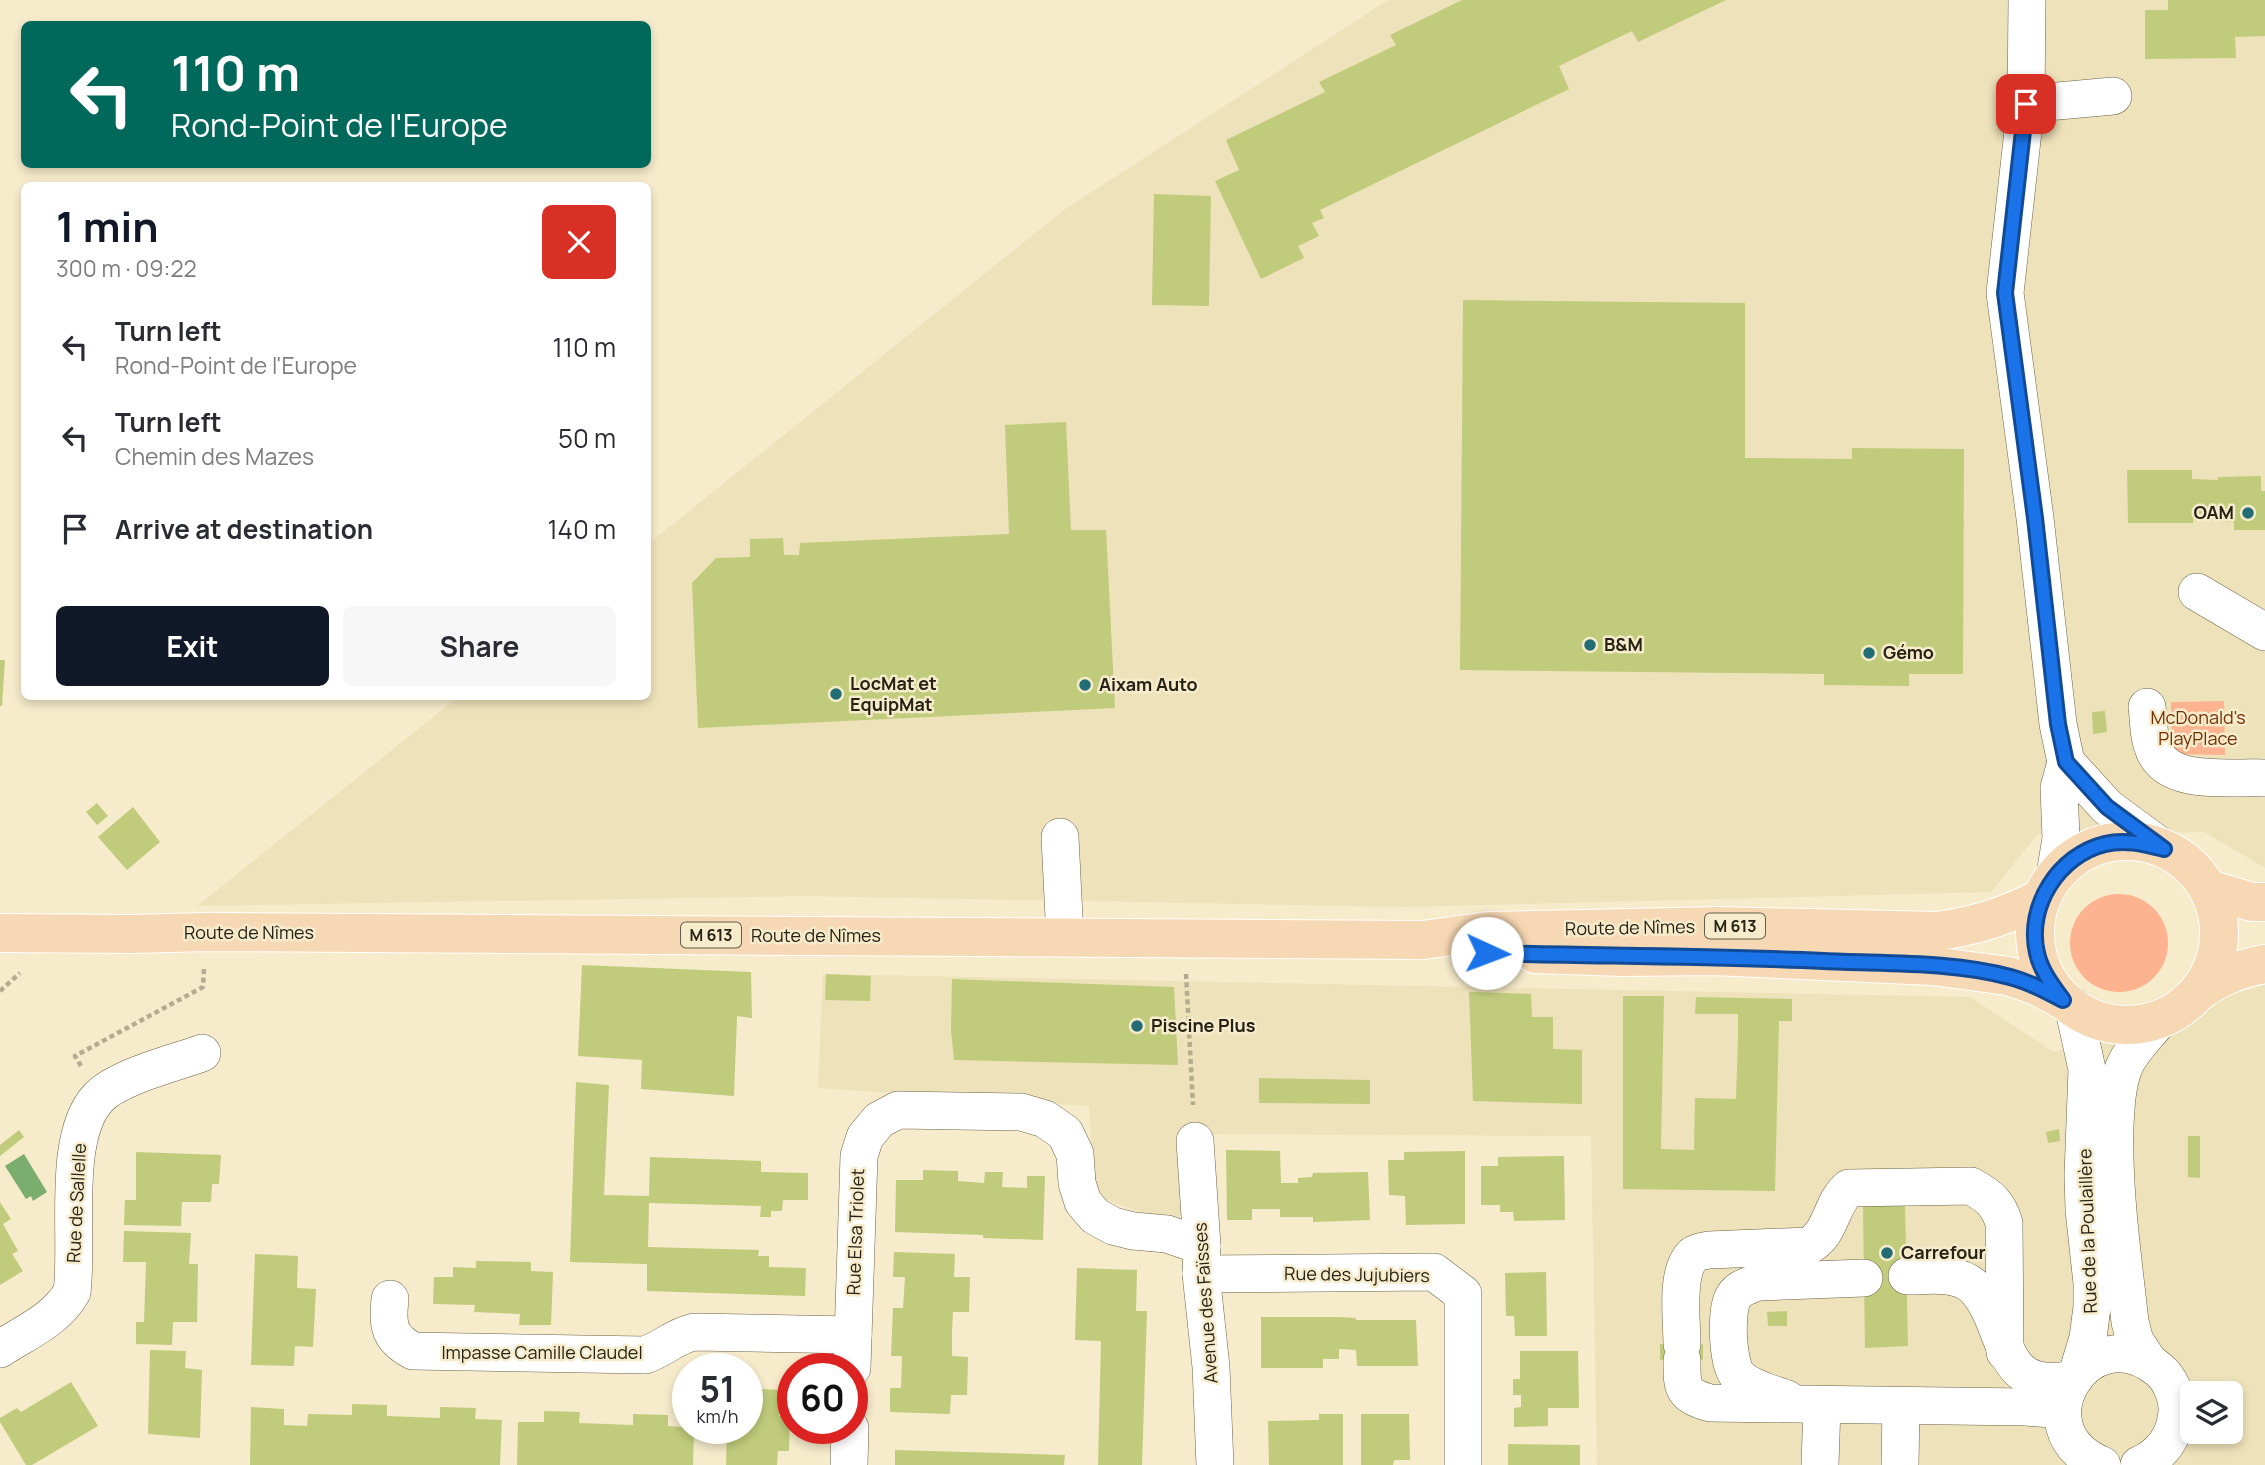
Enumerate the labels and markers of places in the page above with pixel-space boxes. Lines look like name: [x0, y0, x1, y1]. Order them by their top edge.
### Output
pin: [1996, 74, 2056, 134]
place label: OAM: [2193, 500, 2234, 524]
marker: OAM: [2240, 505, 2256, 521]
place label: B&M: [1604, 632, 1643, 656]
marker: B&M: [1582, 637, 1598, 653]
place label: Gémo: [1883, 640, 1934, 664]
marker: Gémo: [1861, 645, 1877, 661]
place label: LocMat et EquipMat: [850, 671, 937, 716]
place label: Aixam Auto: [1099, 672, 1198, 696]
marker: Aixam Auto: [1077, 677, 1093, 693]
marker: LocMat et EquipMat: [828, 686, 844, 702]
place label: Piscine Plus: [1151, 1013, 1256, 1037]
marker: Piscine Plus: [1129, 1018, 1145, 1034]
place label: Carrefour: [1901, 1240, 1986, 1264]
marker: Carrefour: [1879, 1245, 1895, 1261]

